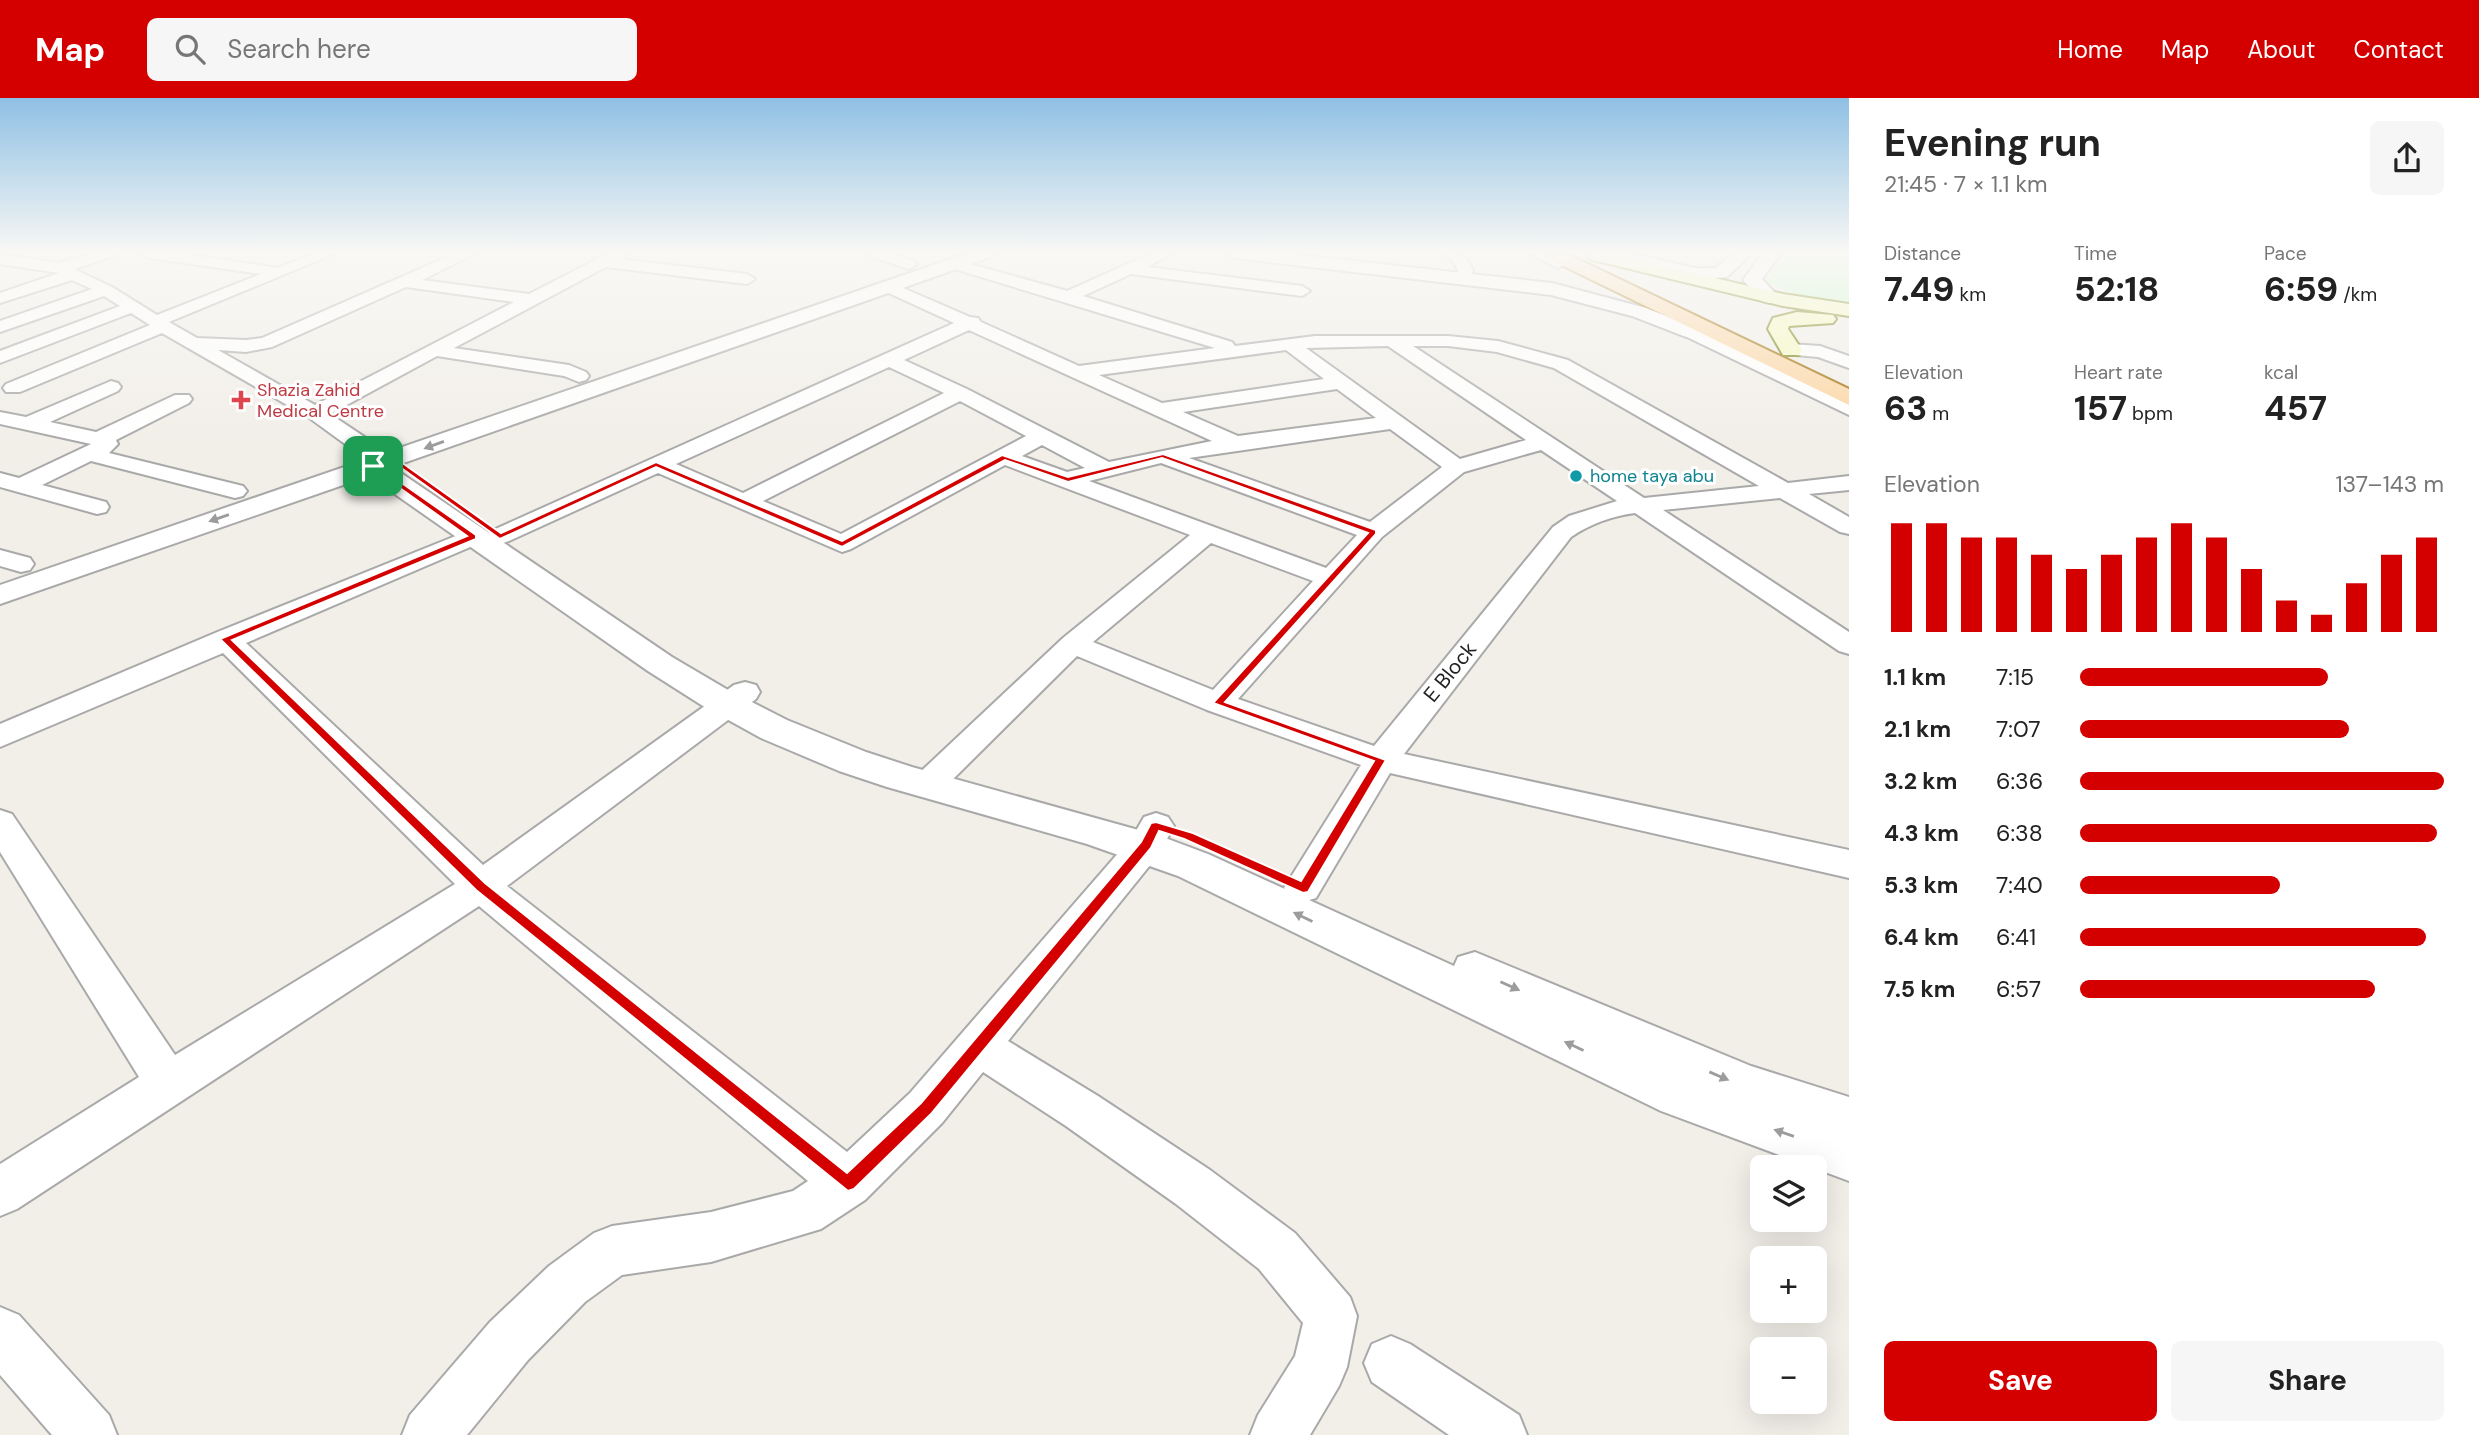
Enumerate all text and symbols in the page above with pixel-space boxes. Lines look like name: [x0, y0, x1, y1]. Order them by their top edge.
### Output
search box: [147, 18, 637, 81]
text: Map: [35, 28, 105, 71]
icon: search: [171, 30, 209, 68]
text: Search here: [227, 32, 371, 66]
text: Home: [2057, 34, 2123, 65]
text: Map: [2161, 34, 2209, 65]
text: About: [2247, 34, 2316, 65]
text: Contact: [2354, 34, 2444, 65]
text: Evening run: [1884, 118, 2101, 168]
button: share: [2370, 121, 2444, 195]
text: 21:45 · 7 × 1.1 km: [1884, 169, 2048, 199]
text: Distance: [1884, 241, 1961, 266]
text: Time: [2074, 241, 2117, 266]
text: Pace: [2264, 241, 2307, 266]
text: 7.49: [1884, 266, 1955, 312]
text: 52:18: [2074, 266, 2160, 312]
text: 6:59: [2264, 266, 2338, 312]
text: km: [1955, 282, 1986, 307]
text: /km: [2338, 282, 2377, 307]
text: Elevation: [1884, 360, 1963, 385]
text: Heart rate: [2074, 360, 2163, 385]
text: kcal: [2264, 360, 2298, 385]
place label: Shazia Zahid Medical Centre: [257, 378, 384, 423]
text: 63: [1884, 385, 1927, 431]
text: 157: [2074, 385, 2127, 431]
text: 457: [2264, 385, 2327, 431]
marker: Shazia Zahid Medical Centre: [231, 390, 251, 410]
text: m: [1927, 401, 1949, 426]
text: bpm: [2127, 401, 2173, 426]
pin: [343, 436, 403, 496]
one-way arrow: [424, 440, 445, 451]
icon: arrive: [354, 447, 392, 485]
place label: home taya abu: [1590, 464, 1714, 488]
marker: home taya abu: [1568, 468, 1584, 484]
text: Elevation: [1884, 469, 1980, 499]
text: 137–143 m: [2335, 469, 2444, 499]
one-way arrow: [209, 513, 230, 524]
street label: E Block: [1417, 636, 1483, 708]
text: 1.1 km: [1884, 662, 1946, 692]
text: 7:15: [1996, 662, 2034, 692]
text: 2.1 km: [1884, 714, 1951, 744]
text: 7:07: [1996, 714, 2041, 744]
text: 3.2 km: [1884, 766, 1957, 796]
text: 6:36: [1996, 766, 2043, 796]
text: 4.3 km: [1884, 818, 1959, 848]
text: 6:38: [1996, 818, 2043, 848]
text: 5.3 km: [1884, 870, 1958, 900]
text: 7:40: [1996, 870, 2043, 900]
one-way arrow: [1292, 911, 1313, 922]
text: 6.4 km: [1884, 922, 1959, 952]
text: 6:41: [1996, 922, 2036, 952]
text: 7.5 km: [1884, 974, 1955, 1004]
text: 6:57: [1996, 974, 2041, 1004]
one-way arrow: [1500, 980, 1520, 992]
one-way arrow: [1564, 1040, 1585, 1051]
one-way arrow: [1709, 1071, 1730, 1082]
one-way arrow: [1774, 1127, 1795, 1138]
map controls: [1750, 1155, 1827, 1414]
button: layers: [1750, 1155, 1827, 1232]
button: +: [1750, 1246, 1827, 1323]
button: −: [1750, 1337, 1827, 1414]
button: Save: [1884, 1341, 2157, 1421]
button: Share: [2171, 1341, 2444, 1421]

